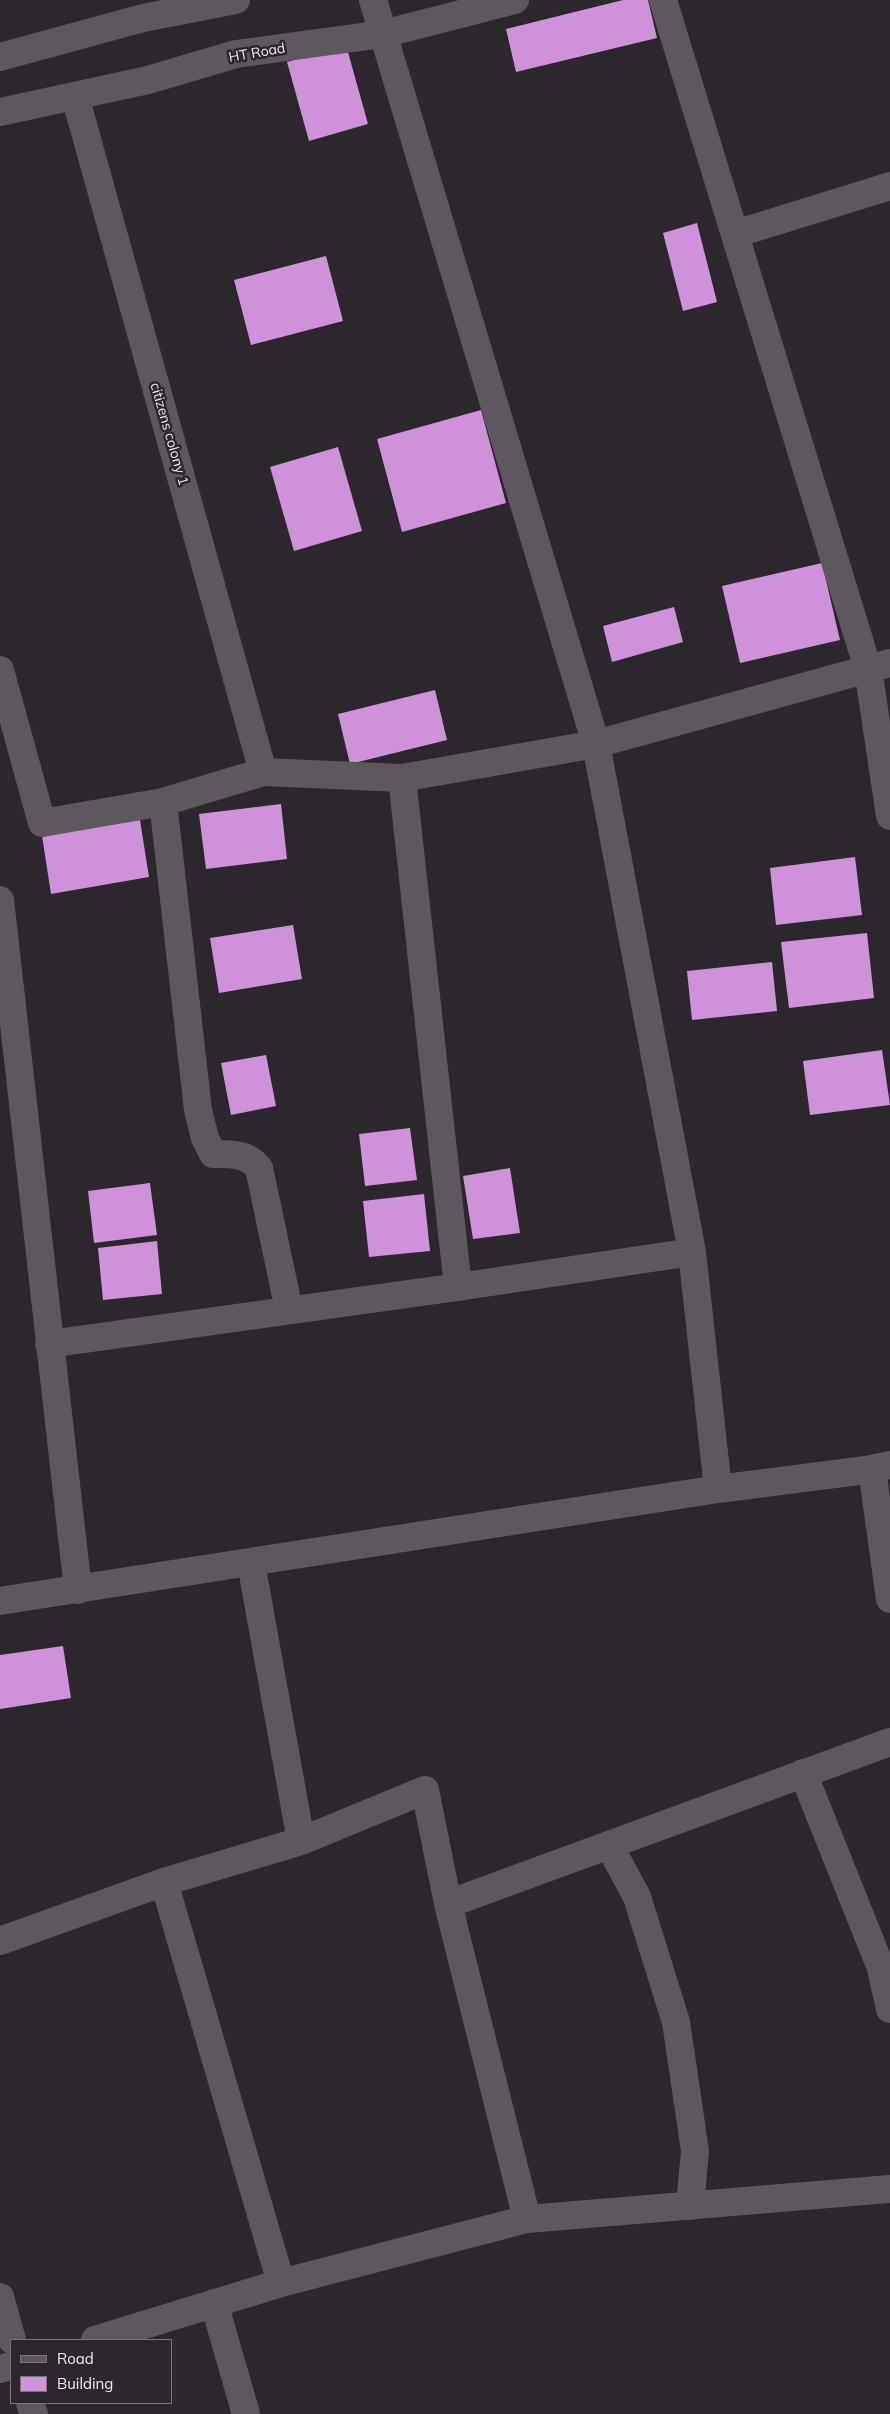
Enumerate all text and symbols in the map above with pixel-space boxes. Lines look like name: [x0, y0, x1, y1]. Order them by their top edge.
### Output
street label: HT Road: [227, 40, 287, 66]
street label: citizens colony 1: [146, 381, 192, 487]
legend: [10, 2339, 172, 2404]
text: Road: [57, 2349, 94, 2368]
text: Building: [57, 2374, 113, 2393]

